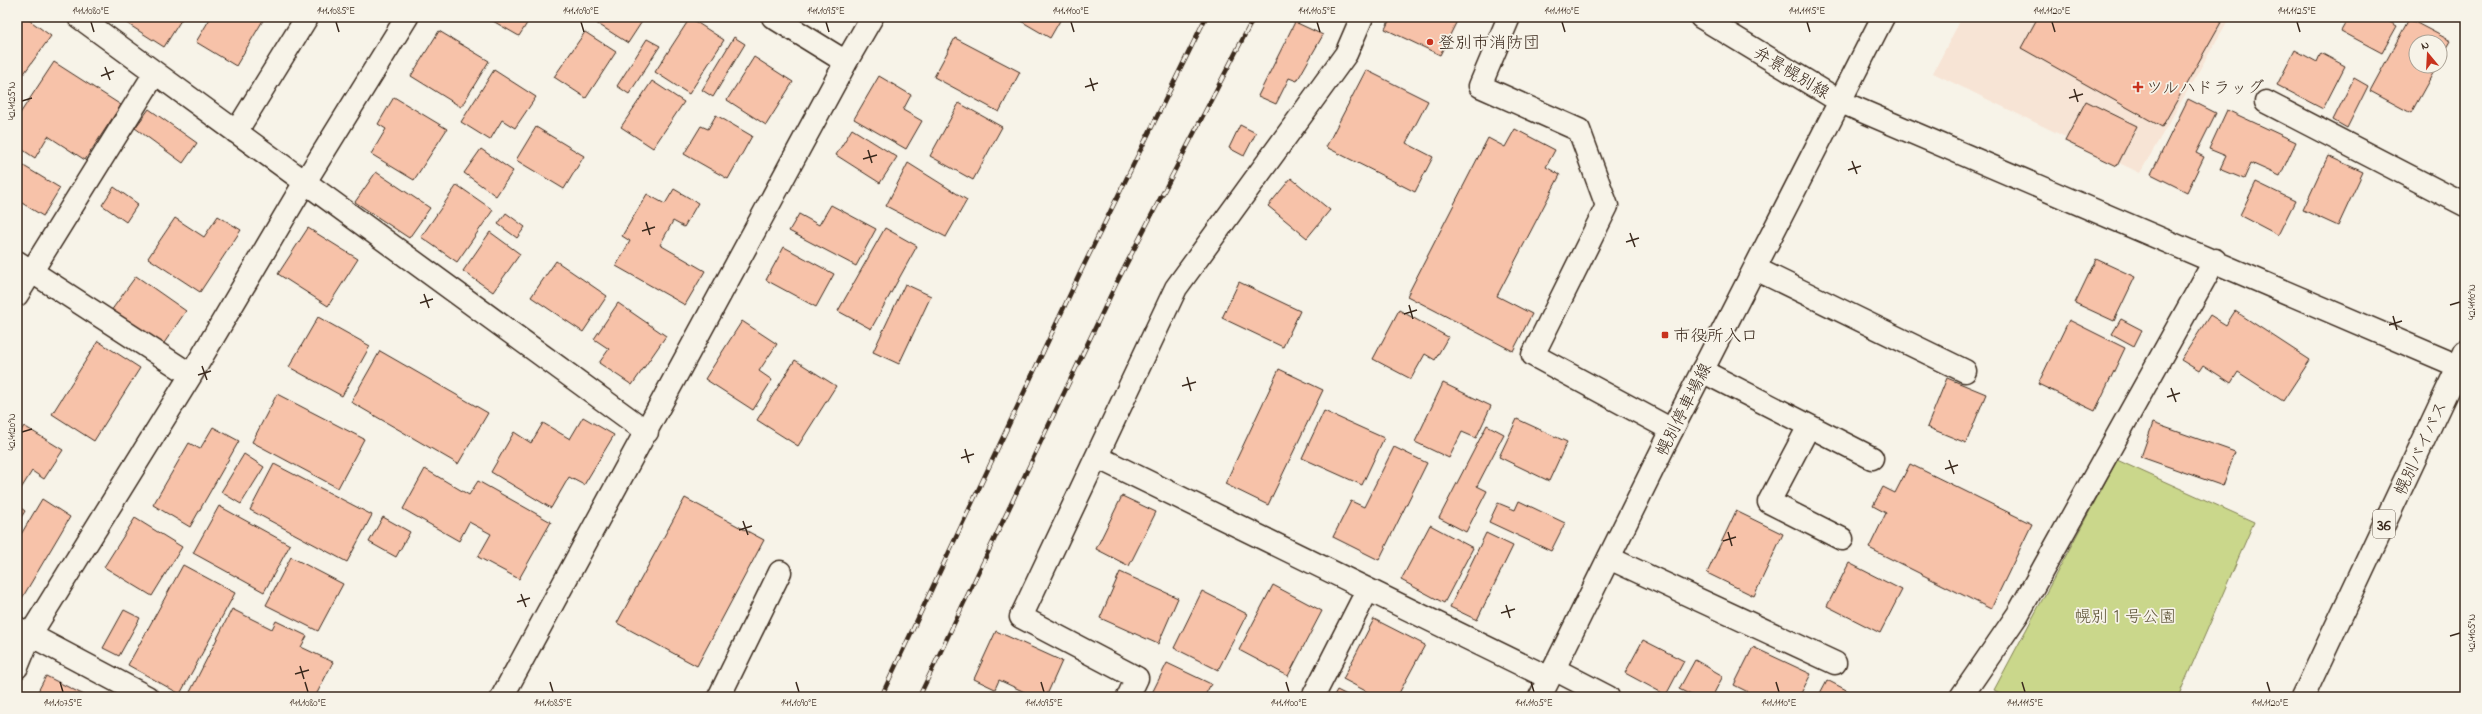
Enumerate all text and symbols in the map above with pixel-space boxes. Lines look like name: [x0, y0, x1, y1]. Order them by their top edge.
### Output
text: 141.1080°E: [73, 4, 109, 19]
text: 141.1085°E: [317, 4, 355, 19]
text: 141.1090°E: [563, 4, 599, 19]
text: 141.1095°E: [807, 4, 845, 19]
text: 141.1100°E: [1053, 4, 1089, 19]
text: 141.1105°E: [1298, 4, 1336, 19]
text: 141.1110°E: [1544, 4, 1580, 19]
text: 141.1115°E: [1789, 4, 1825, 19]
text: 141.1120°E: [2034, 4, 2070, 19]
text: 141.1125°E: [2278, 4, 2316, 19]
place label: 登別市消防団: [1438, 31, 1540, 56]
north arrow: [2408, 34, 2448, 74]
marker: 登別市消防団: [1425, 37, 1435, 47]
text: N: [2419, 37, 2431, 54]
street label: 弁景幌別線: [1748, 41, 1834, 106]
place label: ツルハドラッグ: [2146, 76, 2264, 101]
text: 42.4125°N: [5, 81, 20, 120]
marker: ツルハドラッグ: [2133, 82, 2143, 92]
text: 42.4110°N: [2465, 284, 2480, 320]
place label: 市役所入口: [1673, 324, 1758, 349]
marker: 市役所入口: [1660, 330, 1670, 340]
street label: 幌別停車場線: [1650, 359, 1719, 461]
street label: 幌別バイパス: [2389, 397, 2454, 500]
text: 42.4120°N: [5, 413, 20, 451]
road number: 36: [2373, 510, 2395, 538]
park label: 幌別１号公園: [2074, 605, 2176, 630]
text: 42.4105°N: [2465, 614, 2480, 652]
text: 141.1075°E: [44, 696, 82, 711]
text: 141.1080°E: [290, 696, 326, 711]
text: 141.1085°E: [534, 696, 572, 711]
text: 141.1090°E: [781, 696, 817, 711]
text: 141.1095°E: [1025, 696, 1063, 711]
text: 141.1100°E: [1271, 696, 1307, 711]
text: 141.1105°E: [1515, 696, 1553, 711]
text: 141.1110°E: [1761, 696, 1797, 711]
text: 141.1115°E: [2007, 696, 2043, 711]
text: 141.1120°E: [2252, 696, 2288, 711]

